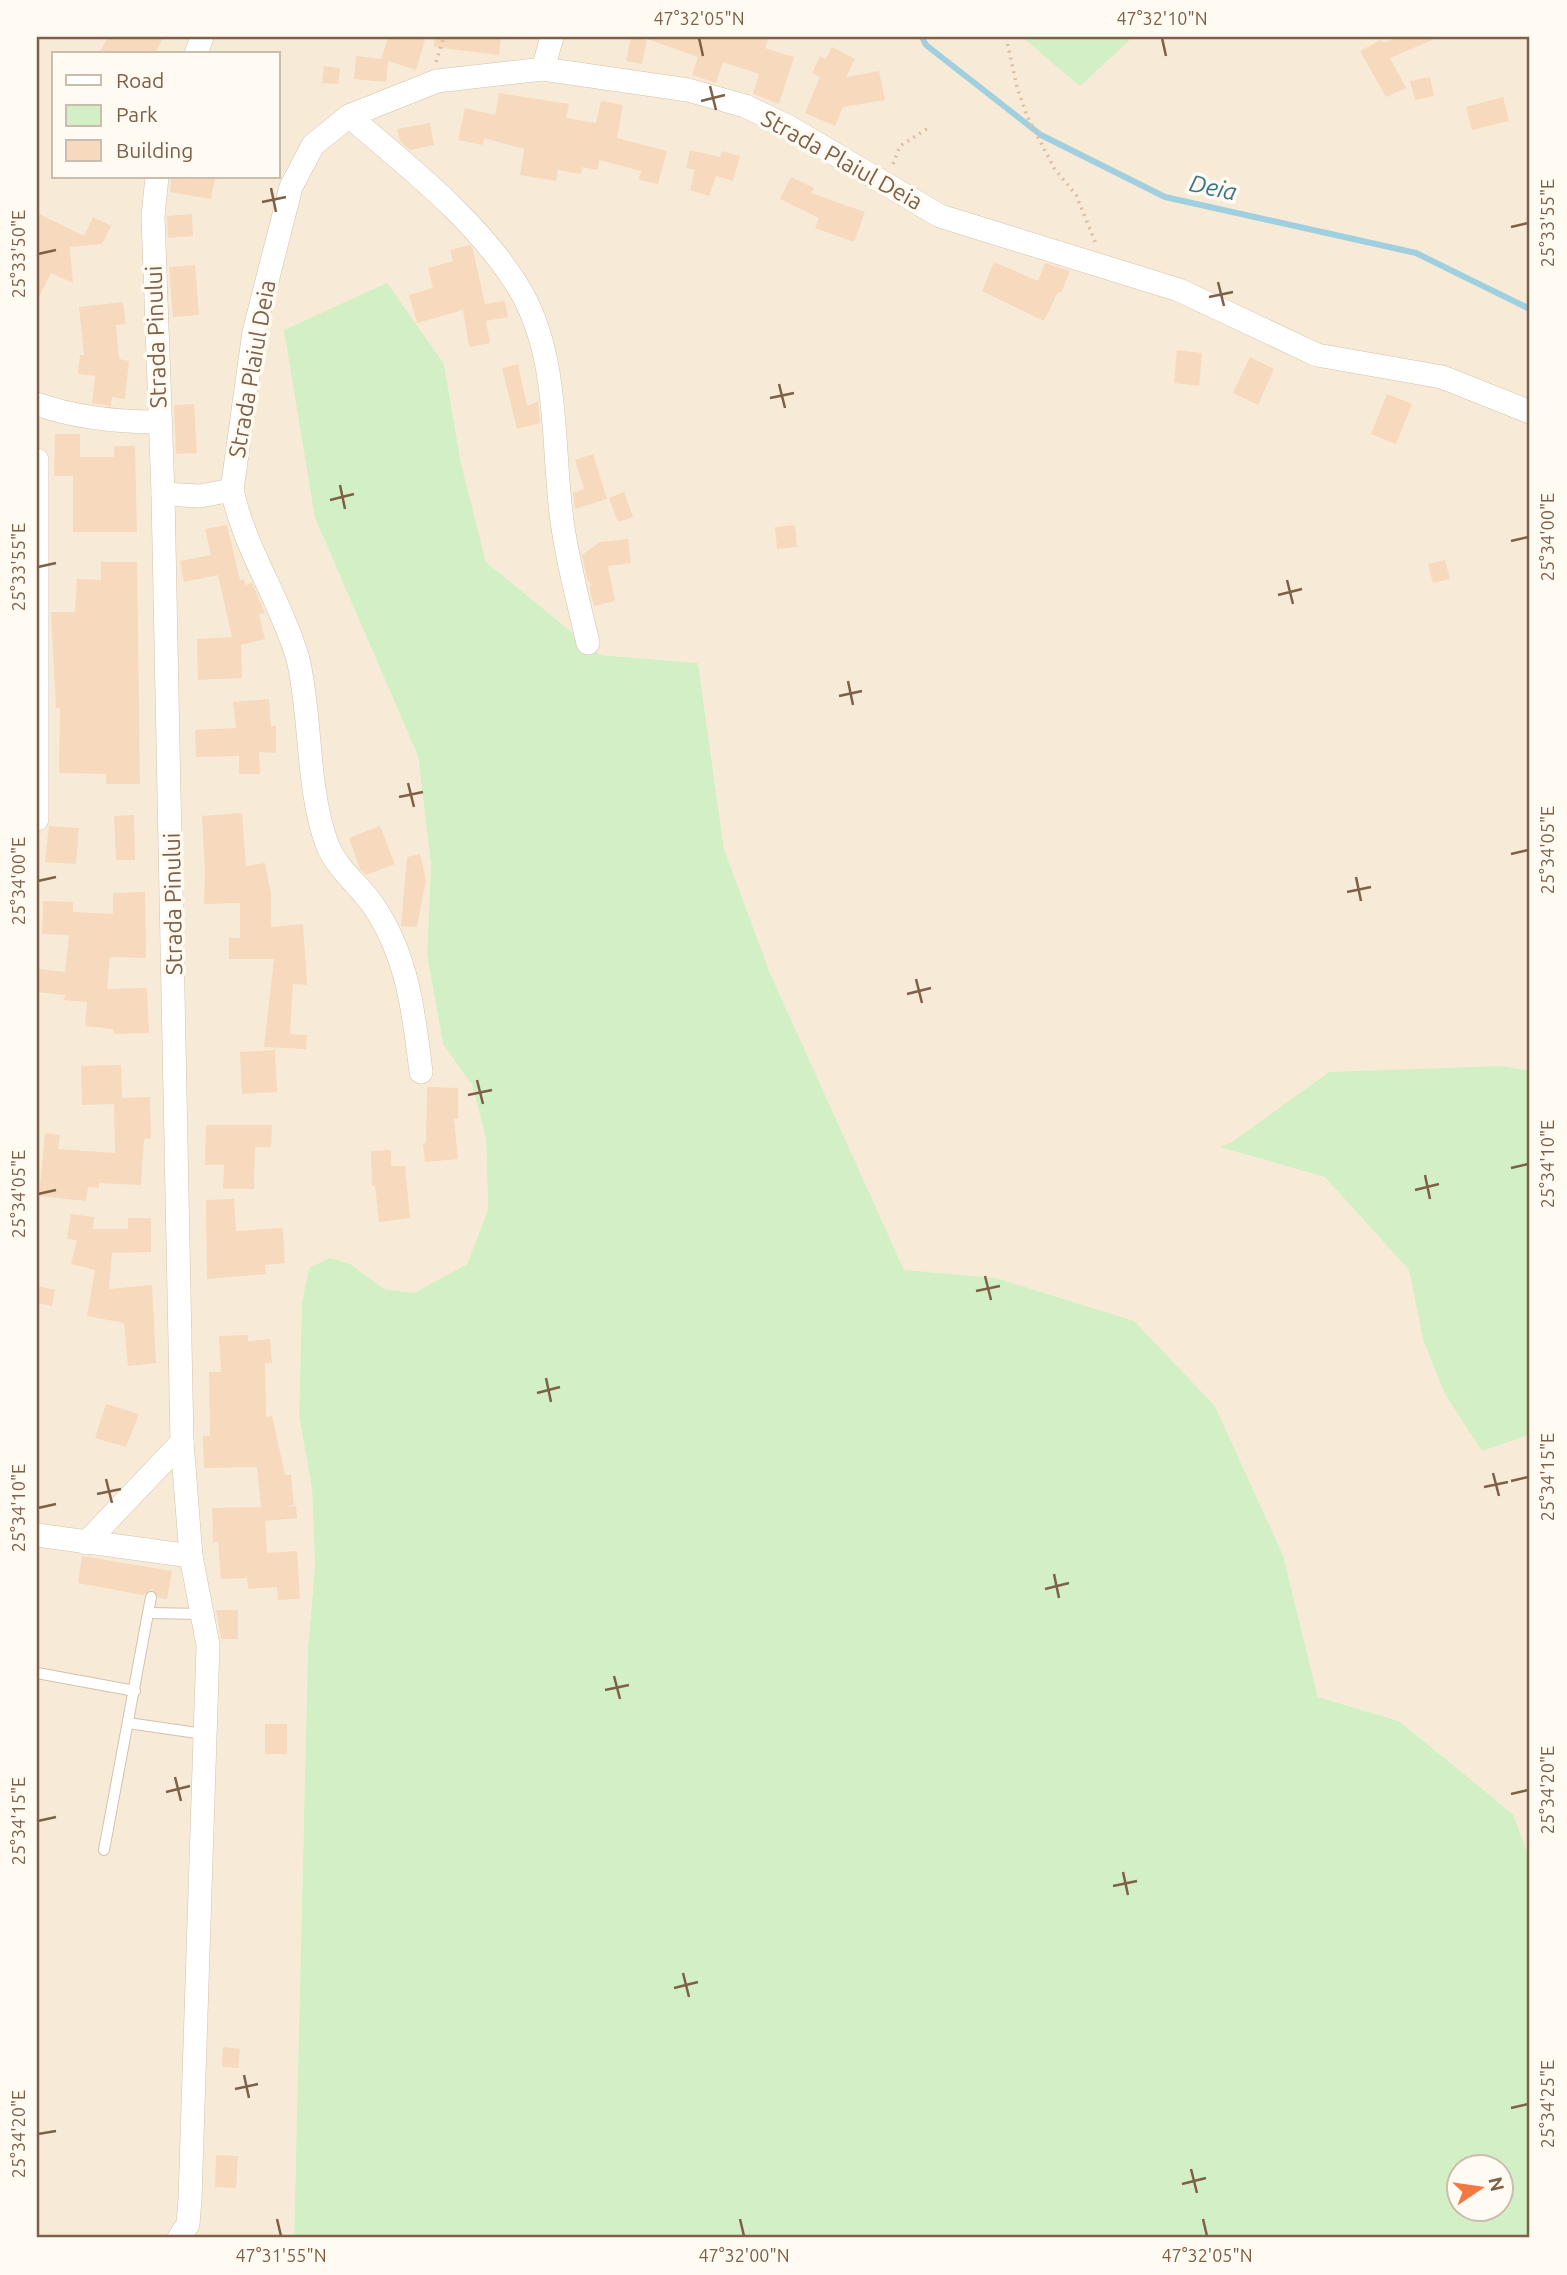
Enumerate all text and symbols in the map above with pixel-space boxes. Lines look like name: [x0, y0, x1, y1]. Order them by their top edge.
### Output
text: 47°32'05"N: [653, 8, 745, 28]
text: 47°32'10"N: [1116, 8, 1208, 28]
legend: [52, 52, 280, 178]
text: Road: [116, 68, 164, 92]
text: Park: [116, 102, 158, 126]
street label: Strada Plaiul Deia: [757, 105, 927, 214]
text: Building: [116, 138, 193, 162]
water label: Deia: [1187, 169, 1239, 206]
text: 25°33'55"E: [1537, 179, 1557, 267]
text: 25°33'50"E: [8, 210, 28, 298]
street label: Strada Pinului: [141, 265, 170, 409]
street label: Strada Plaiul Deia: [224, 278, 279, 460]
text: 25°34'00"E: [1537, 493, 1557, 581]
text: 25°33'55"E: [8, 523, 28, 611]
text: 25°34'05"E: [1537, 806, 1557, 894]
street label: Strada Pinului: [159, 833, 186, 975]
text: 25°34'00"E: [8, 837, 28, 925]
text: 25°34'10"E: [1537, 1120, 1557, 1208]
text: 25°34'05"E: [8, 1150, 28, 1238]
text: 25°34'15"E: [1537, 1433, 1557, 1521]
text: 25°34'10"E: [8, 1464, 28, 1552]
text: 25°34'20"E: [1537, 1746, 1557, 1834]
text: 25°34'15"E: [8, 1777, 28, 1865]
text: 25°34'25"E: [1537, 2060, 1557, 2148]
text: 25°34'20"E: [8, 2090, 28, 2178]
north arrow: [1444, 2152, 1514, 2222]
text: N: [1484, 2175, 1509, 2194]
text: 47°31'55"N: [235, 2245, 327, 2265]
text: 47°32'00"N: [698, 2245, 790, 2265]
text: 47°32'05"N: [1161, 2245, 1253, 2265]

